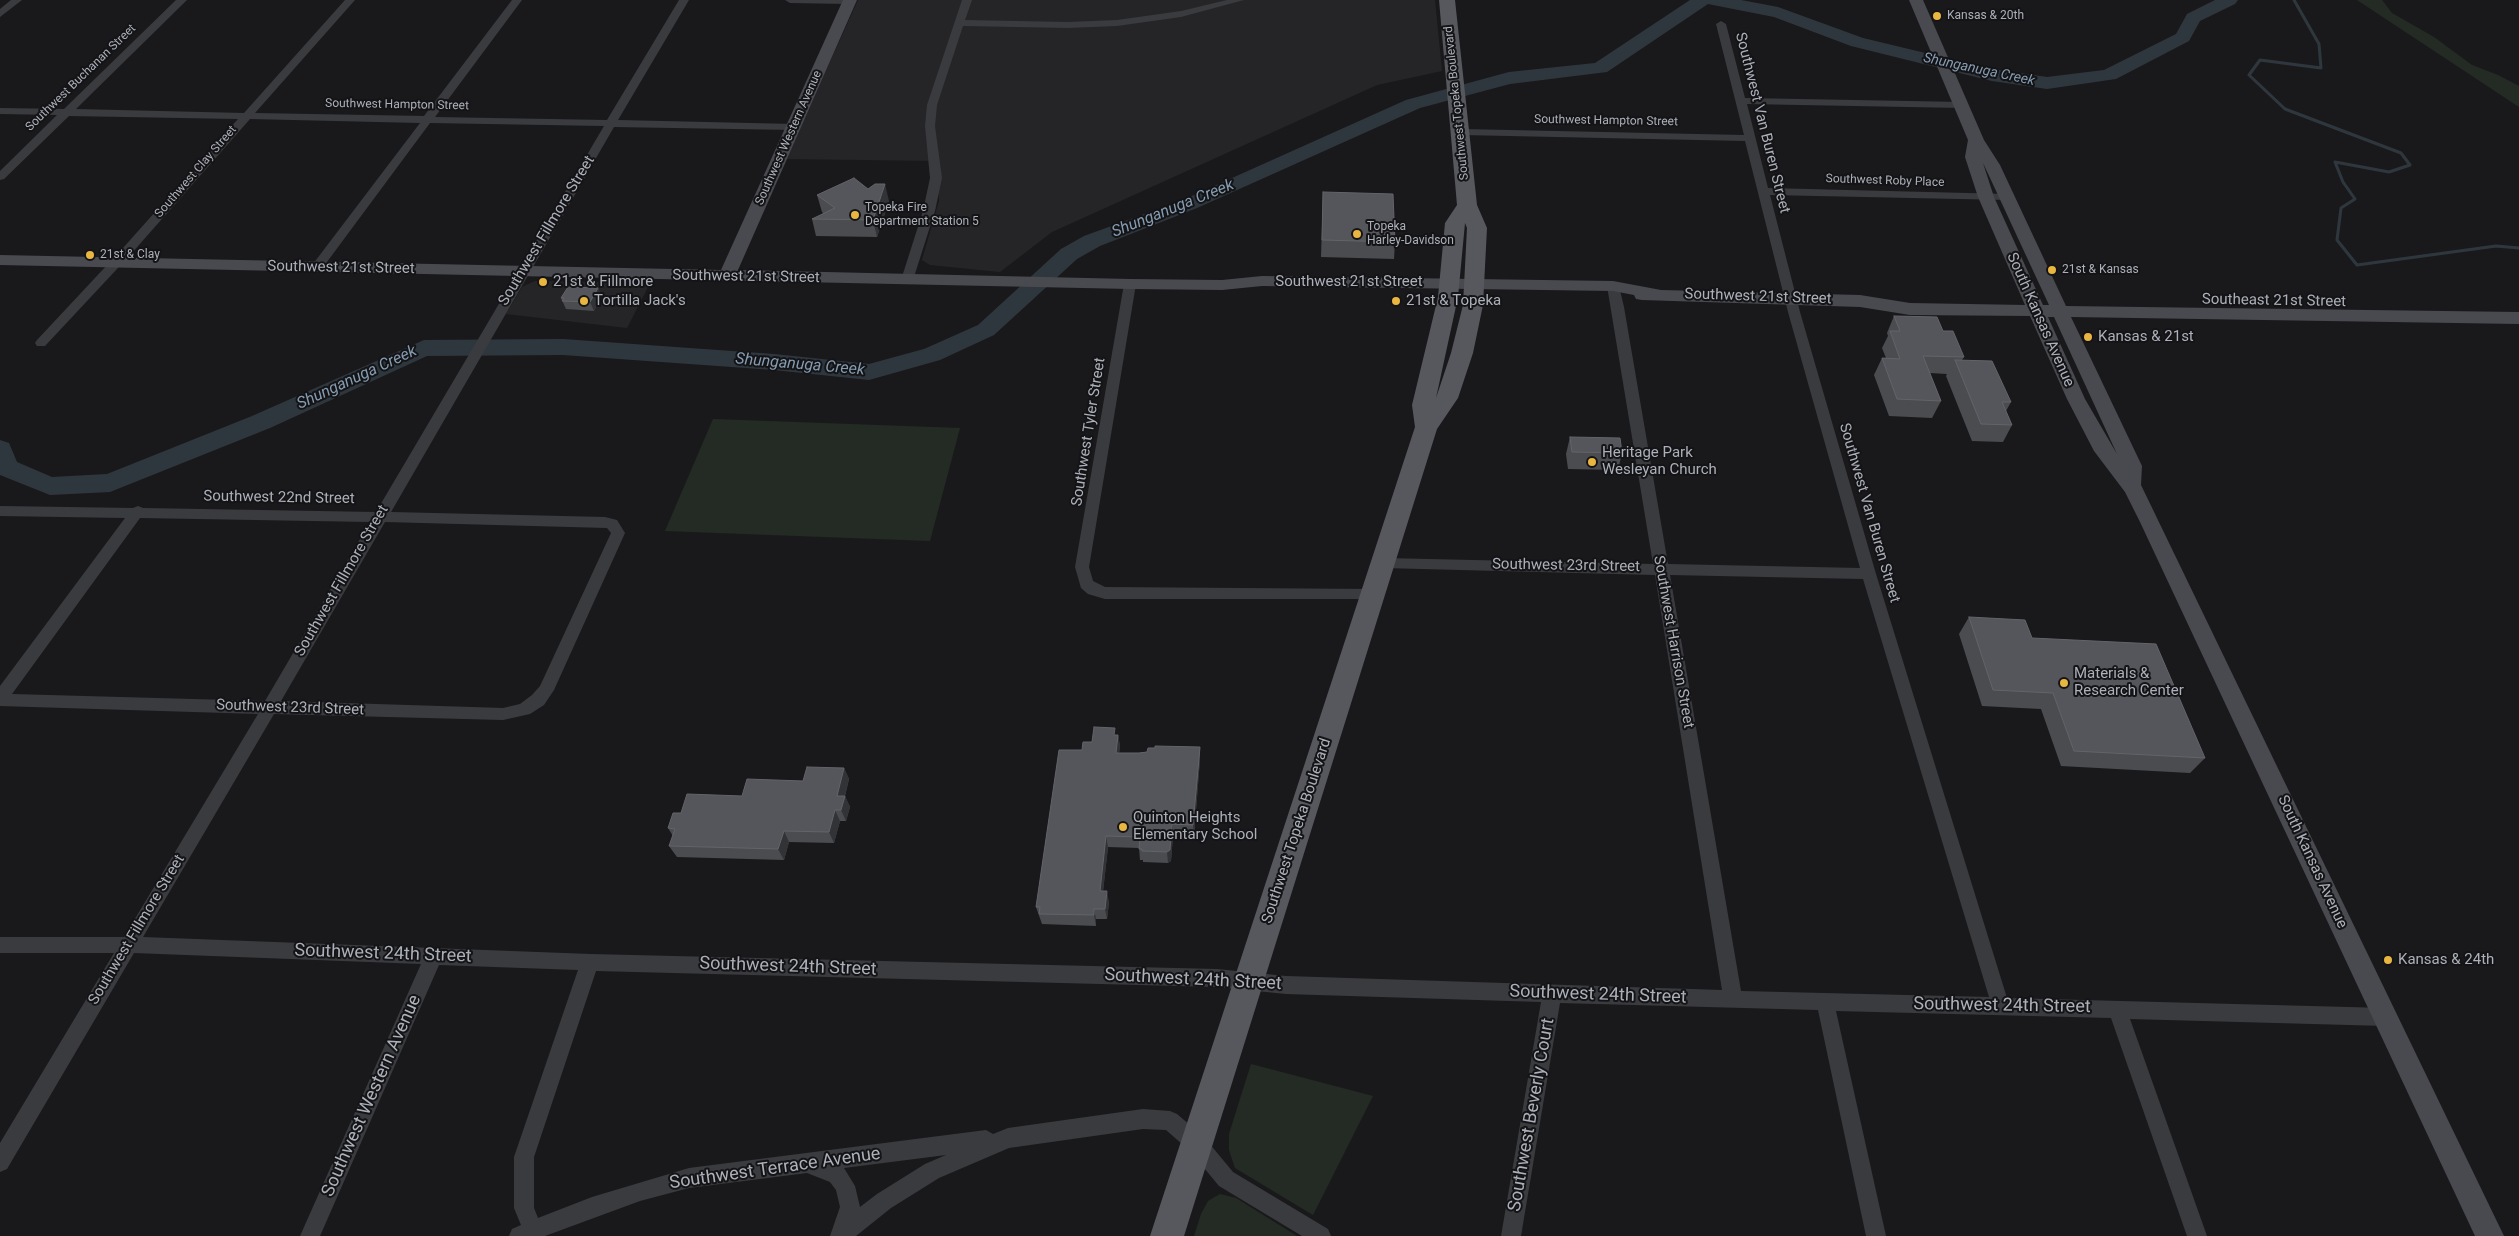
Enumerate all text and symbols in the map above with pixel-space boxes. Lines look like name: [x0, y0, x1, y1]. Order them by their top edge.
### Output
place label: Kansas & 20th: [1947, 9, 2024, 23]
marker: Kansas & 20th: [1931, 10, 1943, 22]
street label: Southwest Buchanan Street: [23, 22, 139, 134]
street label: Southwest Topeka Boulevard: [1442, 25, 1472, 181]
street label: Southwest Van Buren Street: [1731, 31, 1793, 215]
water label: Shunganuga Creek: [1922, 50, 2036, 90]
street label: Southwest Western Avenue: [753, 68, 825, 208]
street label: Southwest Hampton Street: [325, 97, 469, 113]
street label: Southwest Hampton Street: [1534, 113, 1678, 129]
street label: Southwest Clay Street: [152, 123, 240, 221]
street label: Southwest Fillmore Street: [495, 153, 599, 309]
street label: Southwest Roby Place: [1825, 172, 1945, 190]
water label: Shunganuga Creek: [1109, 176, 1237, 242]
place label: Topeka Fire Department Station 5: [865, 201, 979, 229]
marker: Topeka Fire Department Station 5: [849, 209, 861, 221]
place label: Topeka Harley-Davidson: [1367, 220, 1454, 248]
marker: Topeka Harley-Davidson: [1351, 228, 1363, 240]
place label: 21st & Clay: [100, 248, 160, 262]
marker: 21st & Clay: [84, 249, 96, 261]
street label: South Kansas Avenue: [2002, 250, 2078, 390]
street label: Southwest 21st Street: [267, 258, 415, 278]
place label: 21st & Kansas: [2062, 263, 2139, 277]
marker: 21st & Kansas: [2046, 264, 2058, 276]
street label: Southwest 21st Street: [672, 267, 820, 287]
place label: 21st & Fillmore: [553, 273, 653, 291]
street label: Southwest 21st Street: [1275, 273, 1423, 291]
marker: 21st & Fillmore: [537, 276, 549, 288]
street label: Southwest 21st Street: [1684, 285, 1832, 309]
street label: Southeast 21st Street: [2202, 291, 2346, 311]
place label: Tortilla Jack's: [594, 292, 686, 310]
place label: 21st & Topeka: [1406, 292, 1501, 310]
marker: Tortilla Jack's: [578, 295, 590, 307]
marker: 21st & Topeka: [1390, 295, 1402, 307]
place label: Kansas & 21st: [2098, 328, 2194, 346]
marker: Kansas & 21st: [2082, 331, 2094, 343]
water label: Shunganuga Creek: [294, 342, 420, 414]
water label: Shunganuga Creek: [735, 350, 865, 380]
street label: Southwest Tyler Street: [1068, 357, 1110, 507]
street label: Southwest Van Buren Street: [1835, 421, 1903, 605]
place label: Heritage Park Wesleyan Church: [1602, 444, 1717, 479]
marker: Heritage Park Wesleyan Church: [1586, 456, 1598, 468]
street label: Southwest 22nd Street: [203, 488, 355, 508]
street label: Southwest Fillmore Street: [291, 502, 393, 660]
street label: Southwest Harrison Street: [1649, 554, 1697, 730]
street label: Southwest 23rd Street: [1492, 556, 1640, 576]
place label: Materials & Research Center: [2074, 665, 2184, 700]
marker: Materials & Research Center: [2058, 677, 2070, 689]
street label: Southwest 23rd Street: [216, 696, 364, 720]
street label: Southwest Topeka Boulevard: [1259, 736, 1335, 926]
street label: South Kansas Avenue: [2273, 793, 2351, 931]
place label: Quinton Heights Elementary School: [1133, 809, 1257, 844]
marker: Quinton Heights Elementary School: [1117, 821, 1129, 833]
street label: Southwest Fillmore Street: [85, 852, 189, 1008]
street label: Southwest 24th Street: [294, 940, 472, 968]
place label: Kansas & 24th: [2398, 951, 2494, 969]
street label: Southwest 24th Street: [699, 953, 877, 981]
marker: Kansas & 24th: [2382, 954, 2394, 966]
street label: Southwest 24th Street: [1104, 965, 1282, 995]
street label: Southwest 24th Street: [1509, 981, 1687, 1009]
street label: Southwest Western Avenue: [318, 992, 426, 1200]
street label: Southwest 24th Street: [1913, 994, 2091, 1018]
street label: Southwest Beverly Court: [1504, 1017, 1560, 1213]
street label: Southwest Terrace Avenue: [668, 1144, 882, 1194]

